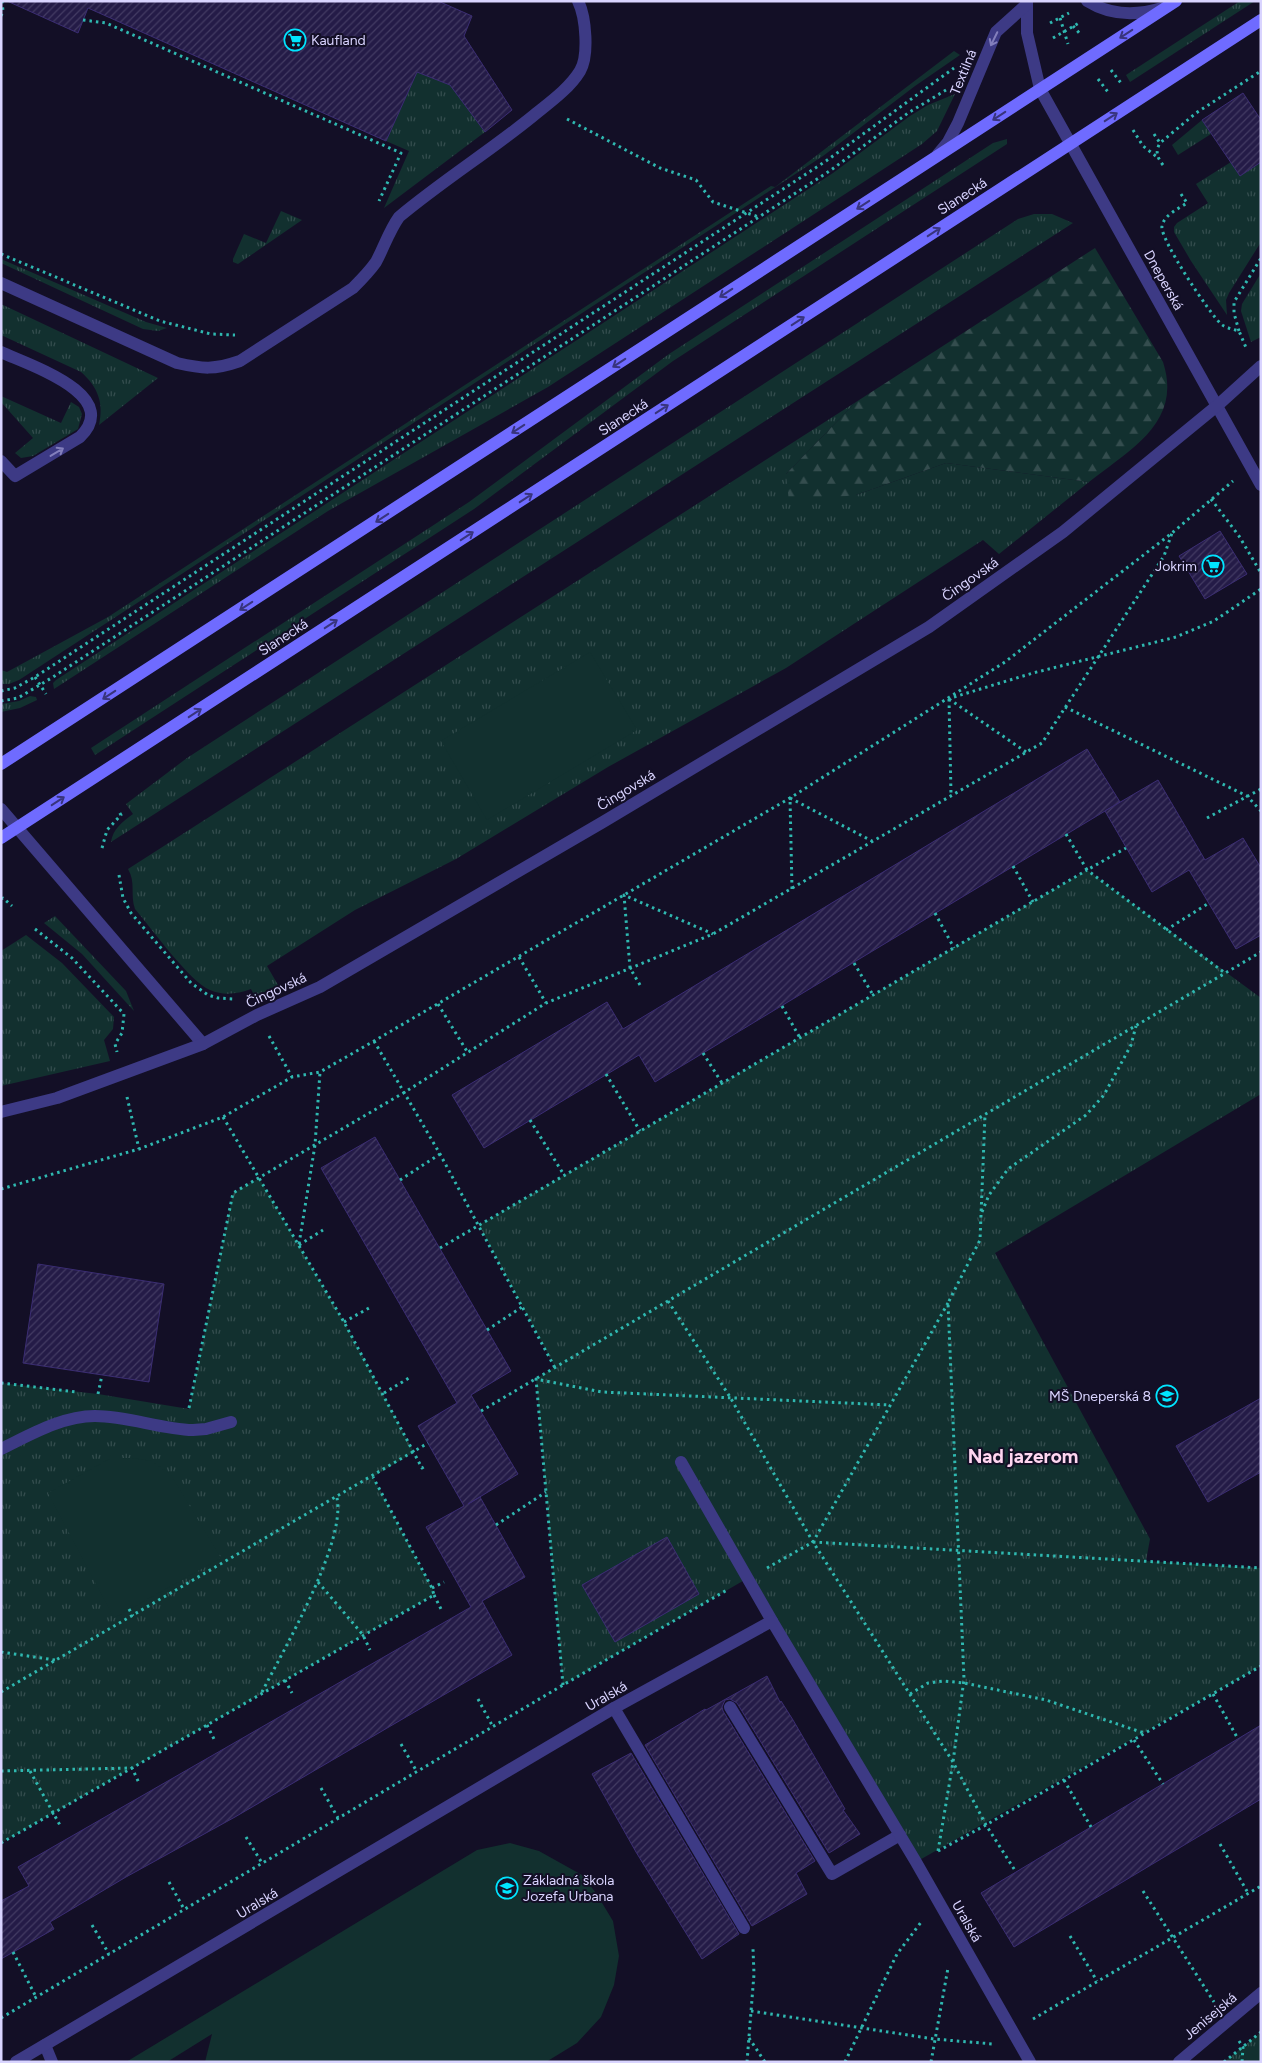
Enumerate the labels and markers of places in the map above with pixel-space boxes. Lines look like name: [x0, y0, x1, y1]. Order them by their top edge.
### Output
supermarket icon: Kaufland: [283, 28, 307, 52]
place label: Kaufland: [311, 32, 366, 49]
supermarket icon: Jokrim: [1201, 554, 1225, 578]
place label: Jokrim: [1155, 558, 1197, 575]
school or university icon: MŠ Dneperská 8: [1155, 1384, 1179, 1408]
place label: MŠ Dneperská 8: [1049, 1388, 1151, 1405]
place label: Základná škola Jozefa Urbana: [523, 1872, 614, 1905]
school or university icon: Základná škola Jozefa Urbana: [495, 1876, 519, 1900]

